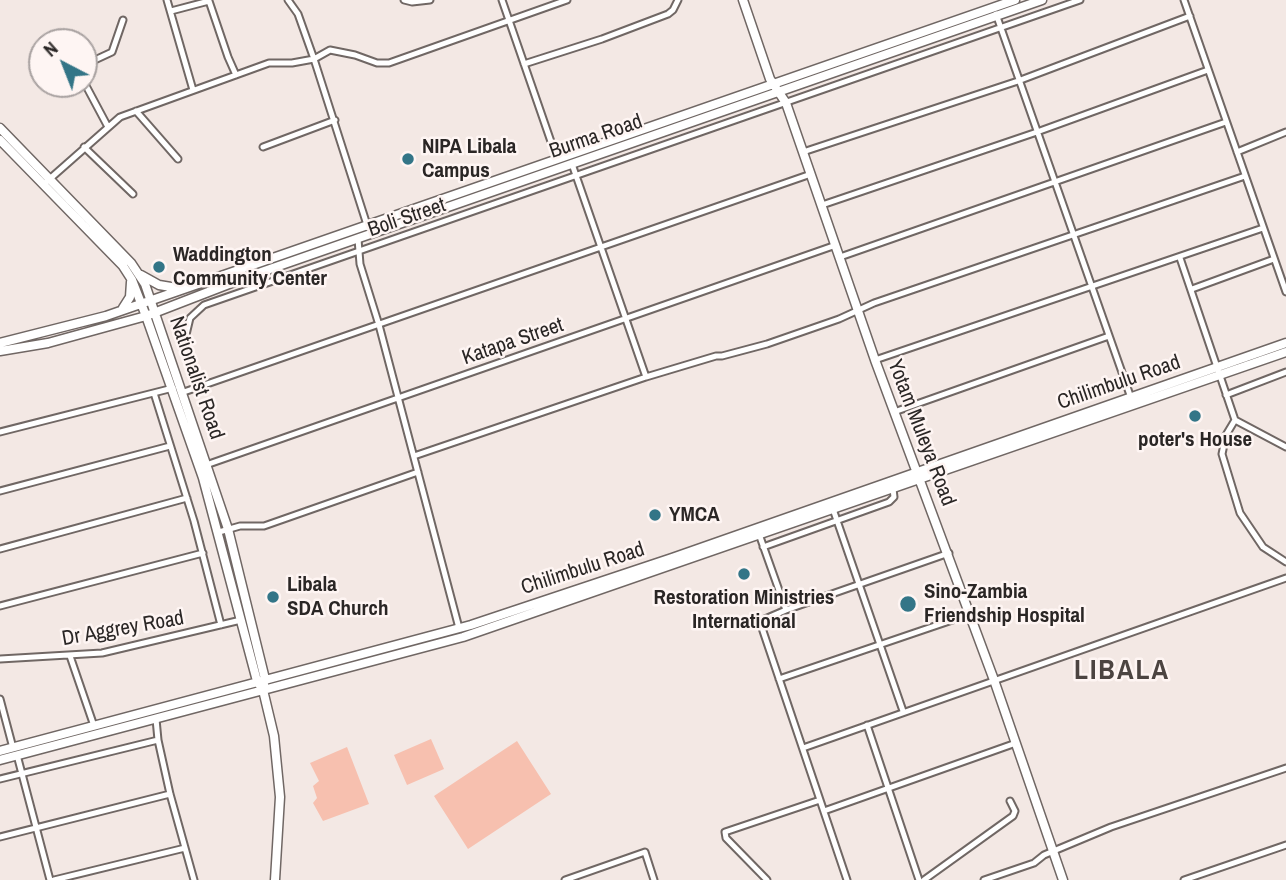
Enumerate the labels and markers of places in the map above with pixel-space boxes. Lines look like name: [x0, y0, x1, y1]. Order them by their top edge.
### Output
place label: NIPA Libala Campus: [422, 134, 516, 184]
marker: NIPA Libala Campus: [400, 151, 416, 167]
place label: Waddington Community Center: [173, 242, 327, 292]
marker: Waddington Community Center: [151, 259, 167, 275]
marker: poter's House: [1187, 408, 1203, 424]
place label: poter's House: [1138, 427, 1252, 453]
place label: YMCA: [669, 502, 720, 528]
marker: YMCA: [647, 507, 663, 523]
marker: Restoration Ministries International: [736, 566, 752, 582]
place label: Libala SDA Church: [287, 572, 388, 622]
place label: Sino-Zambia Friendship Hospital: [924, 579, 1085, 629]
place label: Restoration Ministries International: [654, 585, 834, 635]
marker: Libala SDA Church: [265, 589, 281, 605]
marker: Sino-Zambia Friendship Hospital: [898, 594, 918, 614]

